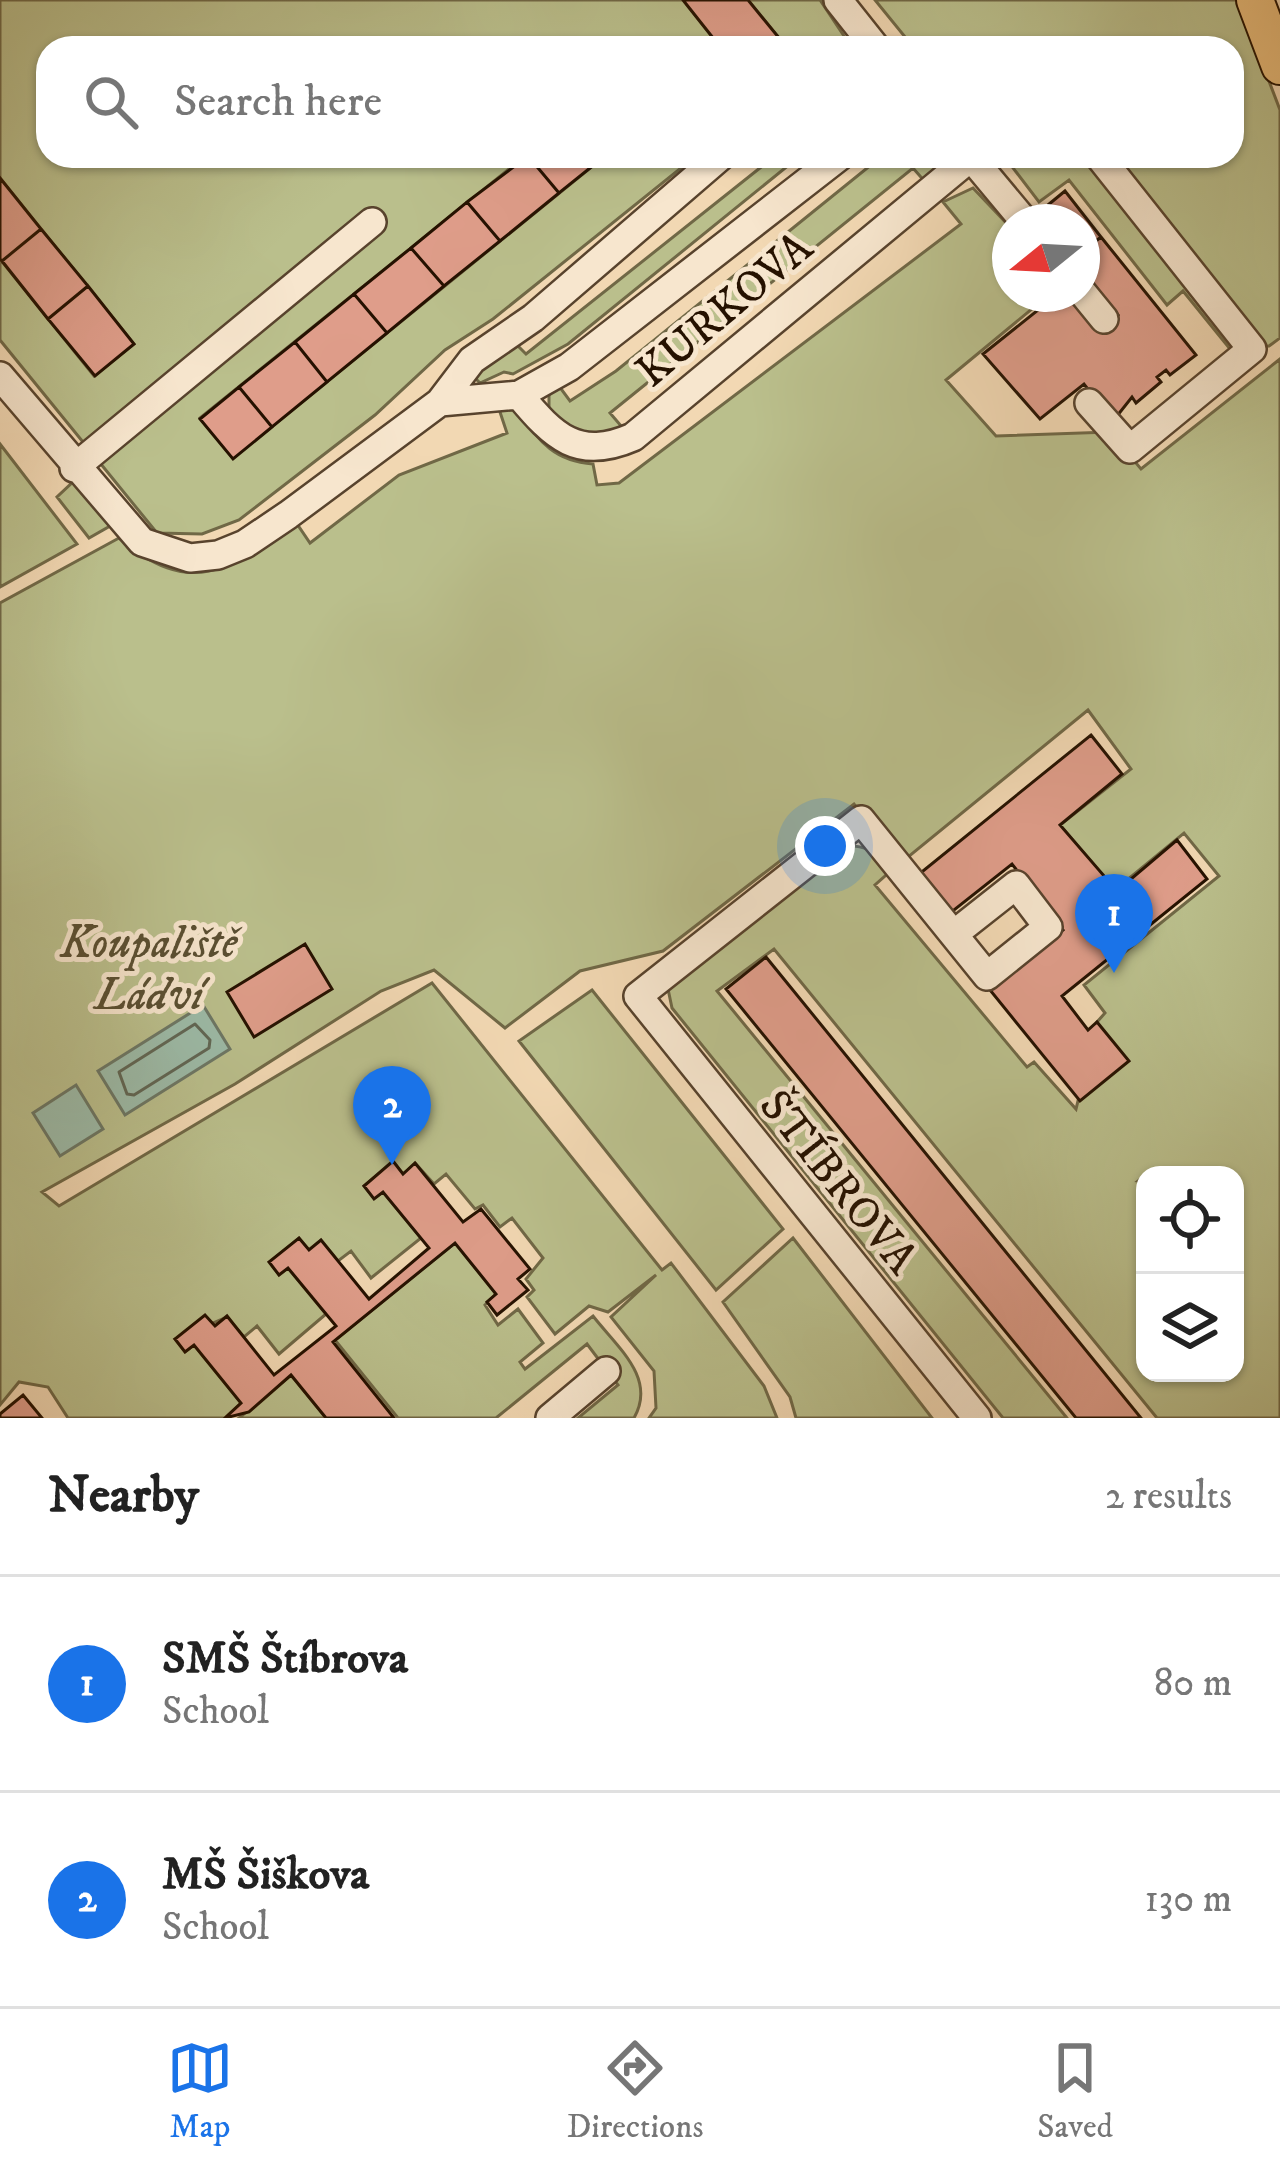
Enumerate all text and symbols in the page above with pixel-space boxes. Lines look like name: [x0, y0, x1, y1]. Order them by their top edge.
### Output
search box: [36, 36, 1244, 168]
icon: search: [78, 69, 144, 135]
text: Search here: [174, 74, 382, 130]
north arrow: [992, 204, 1100, 312]
street label: KURKOVA: [625, 220, 825, 400]
your location: [795, 816, 855, 876]
pin: 1: [1075, 874, 1153, 973]
park label: Koupaliště Ládví: [59, 916, 243, 1024]
pin: 2: [353, 1066, 431, 1165]
street label: ŠTÍBROVA: [746, 1080, 929, 1287]
map controls: [1136, 1166, 1244, 1382]
button: locate: [1136, 1166, 1244, 1274]
button: layers: [1136, 1274, 1244, 1382]
text: Nearby: [48, 1464, 199, 1528]
text: 2 results: [1105, 1472, 1232, 1521]
text: SMŠ Štíbrova: [162, 1631, 408, 1687]
text: 1: [80, 1659, 94, 1708]
text: 80 m: [1154, 1659, 1232, 1708]
text: School: [162, 1687, 269, 1736]
text: MŠ Šiškova: [162, 1847, 369, 1903]
text: 2: [77, 1875, 97, 1924]
text: 130 m: [1144, 1875, 1232, 1924]
text: School: [162, 1903, 269, 1952]
tab: Map: [167, 2035, 233, 2148]
tab: Directions: [567, 2035, 703, 2148]
tab: Saved: [1037, 2035, 1113, 2148]

